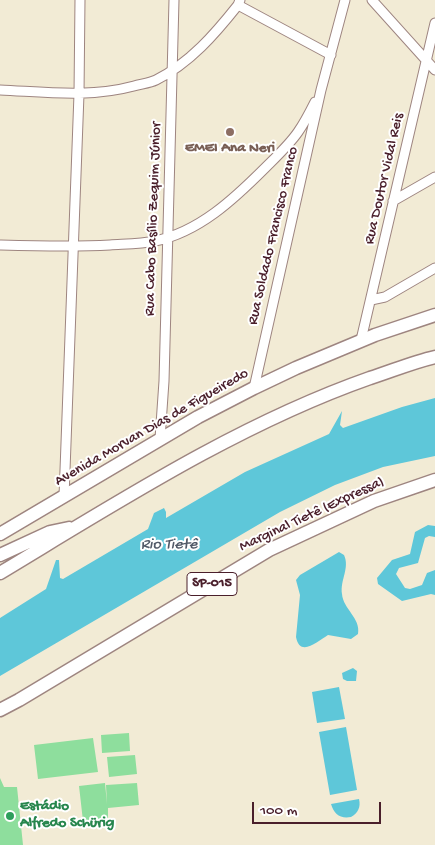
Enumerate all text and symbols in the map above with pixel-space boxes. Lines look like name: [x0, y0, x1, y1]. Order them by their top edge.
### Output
street label: Rua Doutor Vidal Reis: [361, 112, 409, 246]
street label: Rua Cabo Basílio Zequim Júnior: [142, 121, 166, 317]
marker: EMEI Ana Neri: [224, 126, 236, 138]
place label: EMEI Ana Neri: [185, 140, 275, 158]
street label: Rua Soldado Francisco Franco: [245, 145, 303, 327]
street label: Avenida Morvan Dias de Figueiredo: [52, 365, 252, 491]
street label: Marginal Tietê (Expressa): [237, 473, 387, 557]
water label: Rio Tietê: [141, 536, 197, 556]
road number: SP-015: [187, 572, 237, 596]
scale bar: [255, 792, 384, 824]
place label: Estádio Alfredo Schürig: [20, 798, 114, 833]
text: 100 m: [260, 802, 297, 820]
marker: Estádio Alfredo Schürig: [4, 810, 16, 822]

